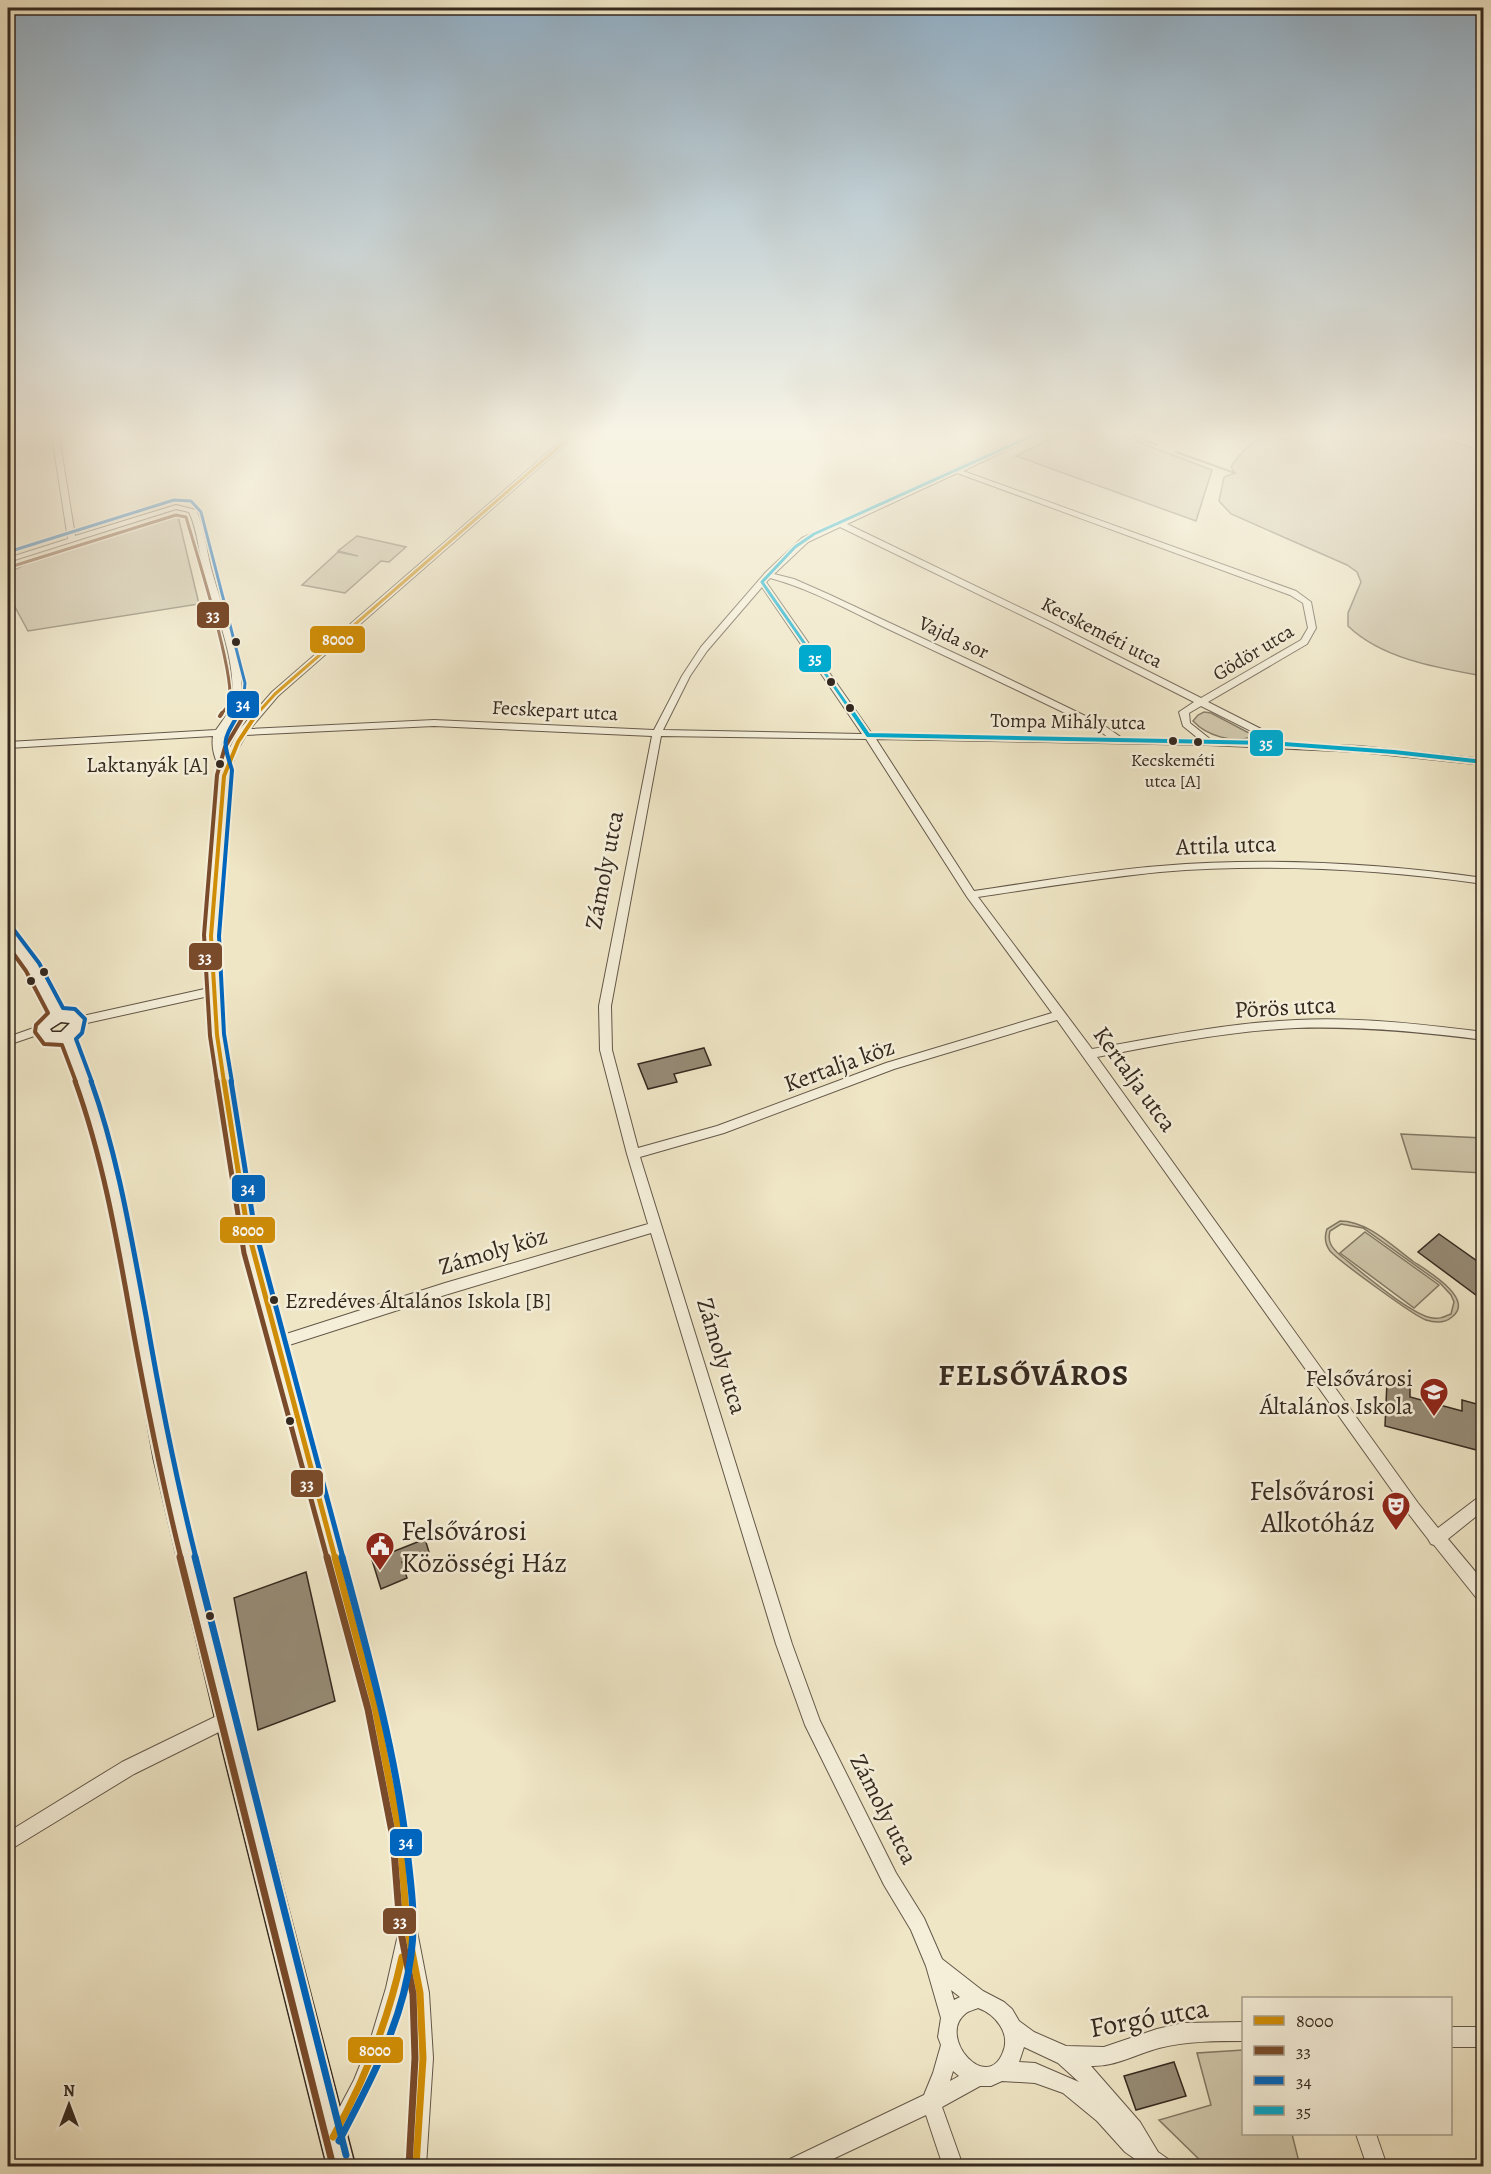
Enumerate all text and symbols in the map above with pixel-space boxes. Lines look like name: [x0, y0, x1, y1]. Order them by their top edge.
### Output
street label: Kecskeméti utca: [1036, 590, 1168, 675]
line badge: 33: [196, 601, 230, 629]
text: 33: [206, 605, 220, 627]
street label: Vajda sor: [913, 609, 994, 666]
street label: Gödör utca: [1208, 617, 1299, 687]
line badge: 8000: [309, 625, 366, 654]
text: 8000: [322, 629, 354, 651]
unlabelled marker: [230, 636, 242, 648]
line badge: 35: [798, 644, 832, 673]
text: 35: [808, 648, 822, 670]
unlabelled marker: [825, 676, 837, 688]
line badge: 34: [226, 690, 260, 719]
text: 34: [236, 694, 251, 716]
street label: Fecskepart utca: [491, 694, 619, 727]
unlabelled marker: [844, 702, 856, 714]
street label: Tompa Mihály utca: [990, 707, 1147, 736]
line badge: 35: [1249, 729, 1284, 757]
text: 35: [1259, 733, 1273, 755]
marker: Kecskeméti utca [A]: [1167, 735, 1179, 747]
unlabelled marker: [1192, 736, 1204, 748]
place label: Kecskeméti utca [A]: [1131, 748, 1215, 793]
place label: Laktanyák [A]: [86, 750, 209, 780]
marker: Laktanyák [A]: [214, 758, 226, 770]
street label: Zámoly utca: [577, 807, 631, 932]
street label: Attila utca: [1174, 827, 1278, 863]
line badge: 33: [188, 942, 223, 971]
text: 33: [198, 947, 212, 969]
unlabelled marker: [38, 966, 50, 978]
unlabelled marker: [25, 975, 37, 987]
street label: Pörös utca: [1234, 988, 1337, 1026]
street label: Kertalja utca: [1086, 1020, 1185, 1139]
street label: Kertalja köz: [779, 1030, 899, 1100]
line badge: 34: [231, 1174, 266, 1203]
text: 34: [241, 1178, 256, 1200]
line badge: 8000: [219, 1216, 276, 1244]
street label: Zámoly köz: [435, 1219, 551, 1283]
text: 8000: [232, 1220, 264, 1242]
place label: Ezredéves Általános Iskola [B]: [285, 1286, 552, 1316]
marker: Ezredéves Általános Iskola [B]: [268, 1294, 280, 1306]
street label: Zámoly utca: [689, 1294, 755, 1419]
district label: FELSŐVÁROS: [938, 1355, 1130, 1395]
place label: Felsővárosi Általános Iskola: [1259, 1362, 1414, 1422]
school or university icon: Felsővárosi Általános Iskola: [1418, 1376, 1450, 1418]
unlabelled marker: [284, 1415, 296, 1427]
line badge: 33: [290, 1469, 324, 1498]
place label: Felsővárosi Alkotóház: [1249, 1472, 1375, 1542]
text: 33: [300, 1474, 314, 1496]
theatre icon: Felsővárosi Alkotóház: [1380, 1490, 1412, 1532]
place label: Felsővárosi Közösségi Ház: [401, 1512, 567, 1582]
public building icon: Felsővárosi Közösségi Ház: [364, 1530, 396, 1572]
unlabelled marker: [204, 1610, 216, 1622]
street label: Zámoly utca: [842, 1748, 926, 1870]
line badge: 34: [389, 1828, 423, 1857]
text: 34: [399, 1832, 414, 1854]
line badge: 33: [382, 1907, 417, 1935]
text: 33: [393, 1911, 407, 1933]
street label: Forgó utca: [1087, 1989, 1212, 2047]
legend: [1242, 1997, 1452, 2135]
text: 8000: [1296, 2009, 1334, 2033]
line badge: 8000: [347, 2036, 404, 2064]
text: 33: [1296, 2039, 1311, 2063]
text: 8000: [359, 2040, 391, 2062]
text: 34: [1296, 2069, 1312, 2093]
north arrow: [39, 2075, 99, 2135]
text: N: [63, 2080, 75, 2102]
text: 35: [1296, 2099, 1311, 2123]

